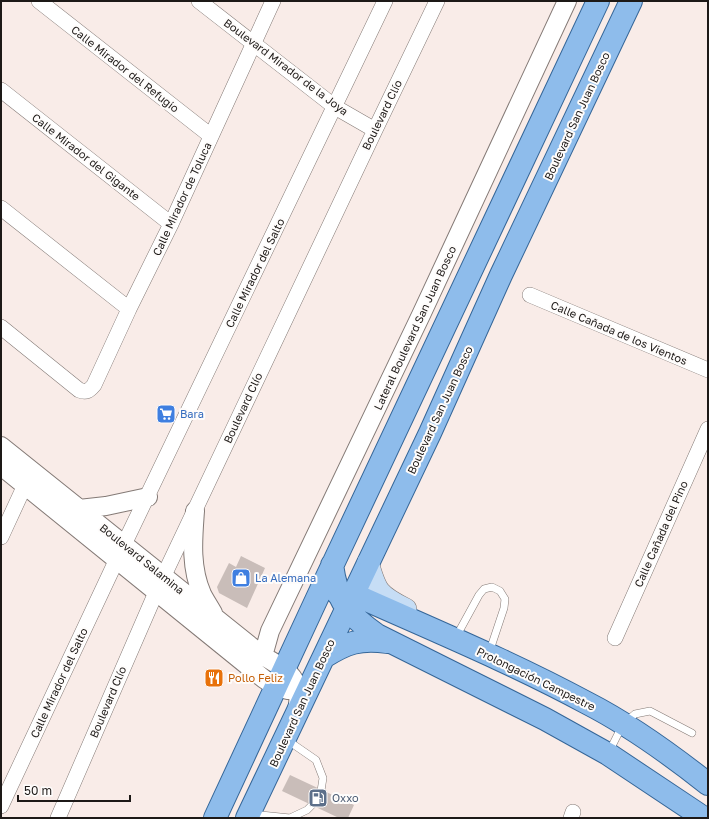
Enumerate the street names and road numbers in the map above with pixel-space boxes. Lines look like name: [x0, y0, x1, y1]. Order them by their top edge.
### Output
street label: Boulevard Mirador de la Joya: [222, 16, 351, 118]
street label: Calle Mirador del Refugio: [69, 23, 182, 115]
street label: Boulevard San Juan Bosco: [541, 49, 612, 182]
street label: Boulevard Clío: [359, 77, 404, 152]
street label: Calle Mirador del Gigante: [30, 110, 143, 203]
street label: Calle Mirador de Toluca: [150, 140, 214, 258]
street label: Calle Mirador del Salto: [222, 216, 287, 330]
street label: Lateral Boulevard San Juan Bosco: [371, 244, 459, 412]
street label: Calle Cañada de los Vientos: [549, 298, 689, 367]
street label: Boulevard San Juan Bosco: [405, 344, 475, 476]
street label: Boulevard Clío: [220, 370, 265, 445]
street label: Calle Cañada del Pino: [631, 478, 690, 589]
street label: Boulevard Salamina: [98, 521, 187, 597]
street label: Calle Mirador del Salto: [27, 625, 90, 740]
street label: Boulevard San Juan Bosco: [266, 636, 337, 769]
street label: Prolongación Campestre: [475, 644, 598, 713]
street label: Boulevard Clío: [87, 664, 129, 740]

